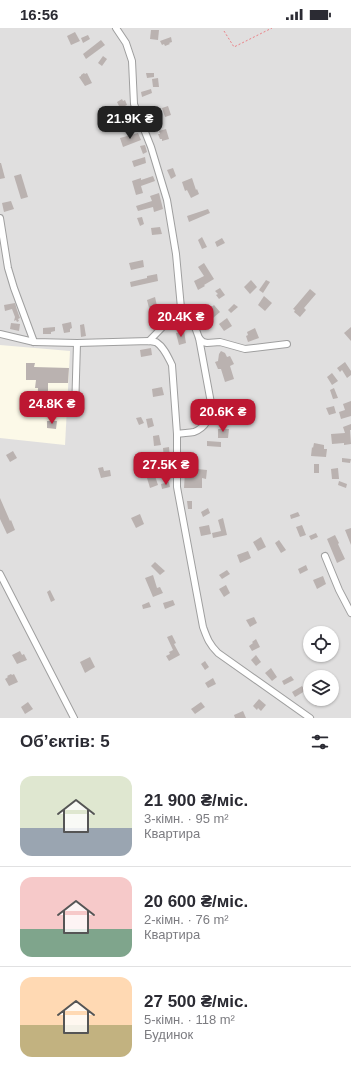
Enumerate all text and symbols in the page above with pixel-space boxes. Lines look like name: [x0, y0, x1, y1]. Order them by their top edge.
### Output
text: 16:56: [20, 6, 58, 23]
pin: 21.9K ₴: [93, 106, 167, 140]
text: 21.9K ₴: [107, 111, 153, 126]
pin: 20.4K ₴: [144, 304, 218, 338]
text: 20.4K ₴: [158, 309, 204, 324]
pin: 24.8K ₴: [15, 391, 89, 425]
text: 24.8K ₴: [29, 396, 75, 411]
pin: 20.6K ₴: [186, 399, 260, 433]
text: 20.6K ₴: [200, 404, 246, 419]
pin: 27.5K ₴: [129, 452, 203, 486]
text: 27.5K ₴: [143, 457, 189, 472]
map controls: [303, 626, 339, 706]
button: locate: [303, 626, 339, 662]
button: layers: [303, 670, 339, 706]
icon: filters: [309, 731, 331, 753]
text: Об’єктів: 5: [20, 732, 110, 751]
text: 21 900 ₴/міс.: [144, 791, 248, 810]
icon: home: [52, 792, 100, 840]
text: 3-кімн. · 95 m²: [144, 811, 229, 826]
text: Квартира: [144, 826, 200, 841]
text: 20 600 ₴/міс.: [144, 892, 248, 911]
icon: home: [52, 893, 100, 941]
text: 2-кімн. · 76 m²: [144, 912, 229, 927]
text: Квартира: [144, 927, 200, 942]
text: 27 500 ₴/міс.: [144, 992, 248, 1011]
icon: home: [52, 993, 100, 1041]
text: 5-кімн. · 118 m²: [144, 1012, 235, 1027]
text: Будинок: [144, 1027, 193, 1042]

